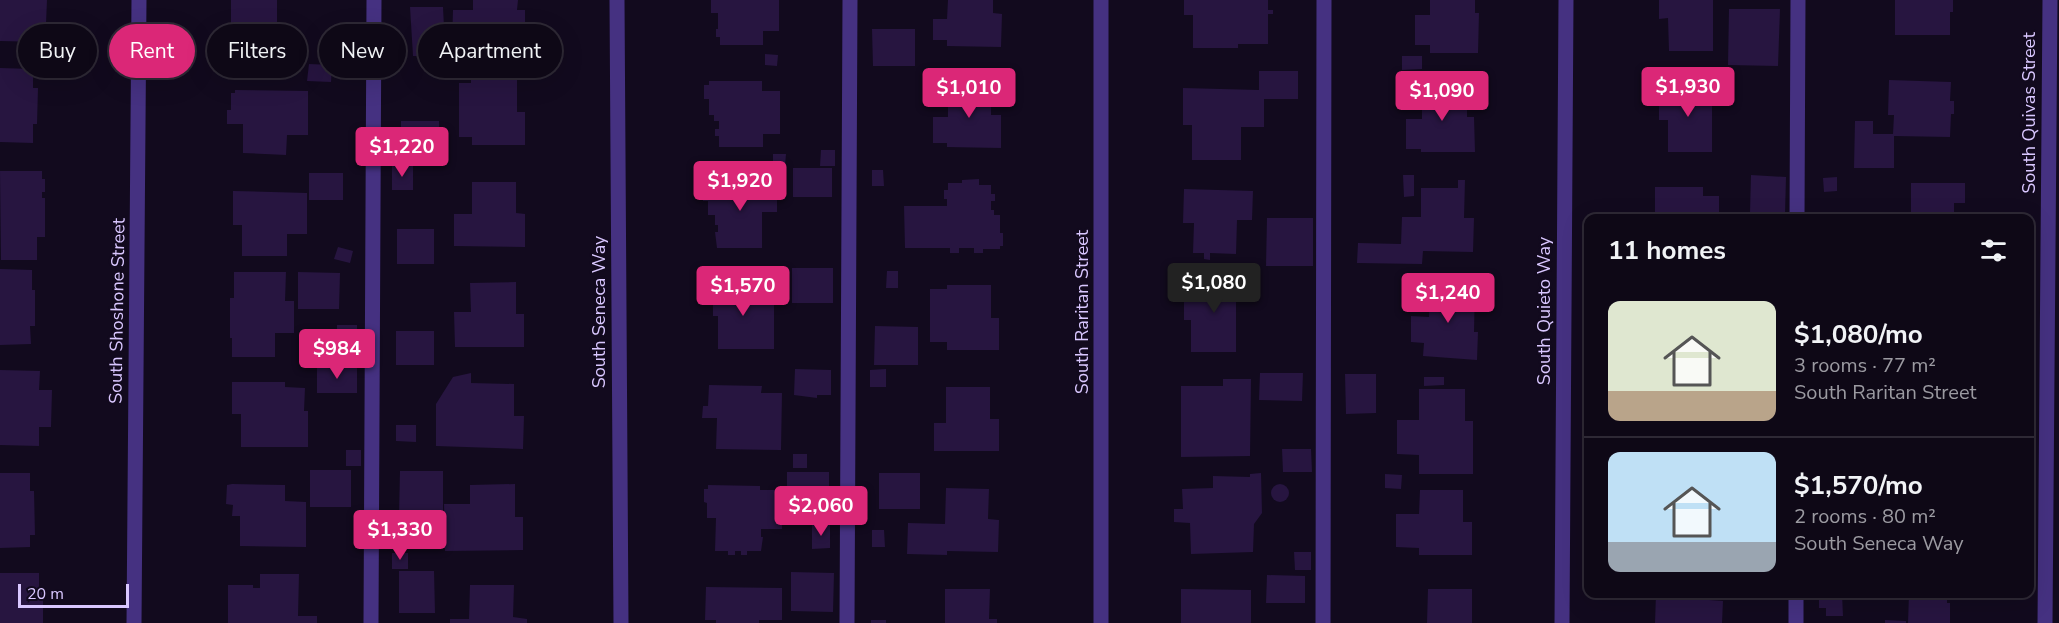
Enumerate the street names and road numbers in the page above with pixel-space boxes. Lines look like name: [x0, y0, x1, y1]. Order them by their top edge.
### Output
street label: South Quivas Street: [2017, 32, 2041, 194]
street label: South Shoshone Street: [103, 217, 131, 404]
street label: South Raritan Street: [1070, 229, 1094, 394]
street label: South Seneca Way: [587, 235, 611, 388]
street label: South Quieto Way: [1532, 236, 1556, 385]

